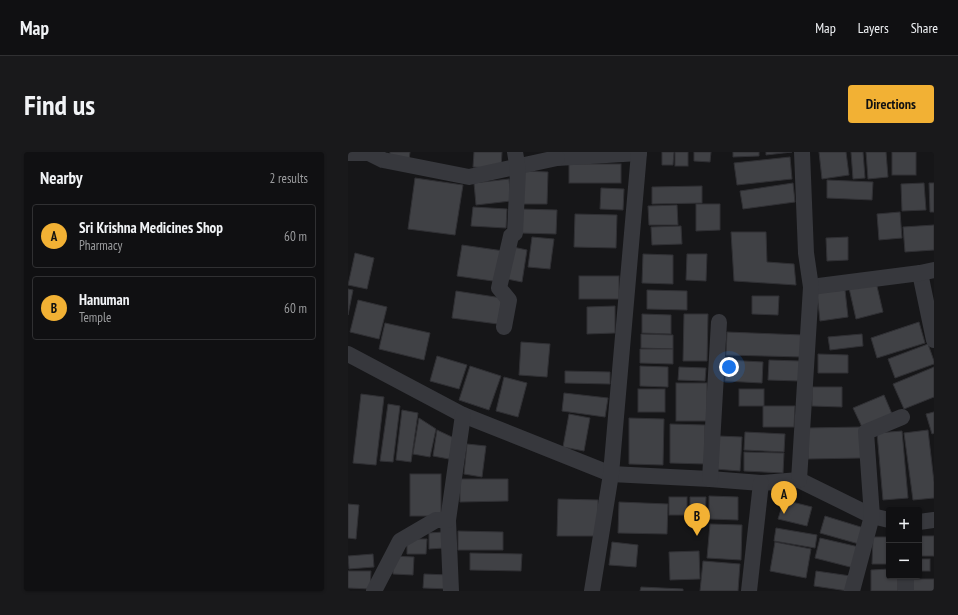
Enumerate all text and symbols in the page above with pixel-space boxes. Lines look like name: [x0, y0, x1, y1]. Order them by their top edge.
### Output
text: Map: [20, 16, 49, 40]
text: Map: [815, 19, 836, 37]
text: Layers: [858, 19, 889, 37]
text: Share: [911, 19, 938, 37]
button: Directions: [848, 85, 934, 123]
text: Find us: [24, 86, 95, 123]
text: Nearby: [40, 167, 83, 189]
text: 2 results: [269, 170, 308, 187]
text: Sri Krishna Medicines Shop: [79, 218, 223, 237]
text: A: [51, 228, 57, 245]
text: 60 m: [284, 228, 307, 245]
text: Pharmacy: [79, 237, 122, 254]
text: Hanuman: [79, 290, 130, 309]
text: B: [51, 300, 57, 317]
text: 60 m: [284, 300, 307, 317]
text: Temple: [79, 309, 111, 326]
your location: [719, 357, 739, 377]
pin: A: [771, 481, 797, 514]
pin: B: [684, 503, 710, 536]
map controls: [886, 507, 922, 579]
button: +: [886, 507, 922, 543]
button: −: [886, 543, 922, 579]

